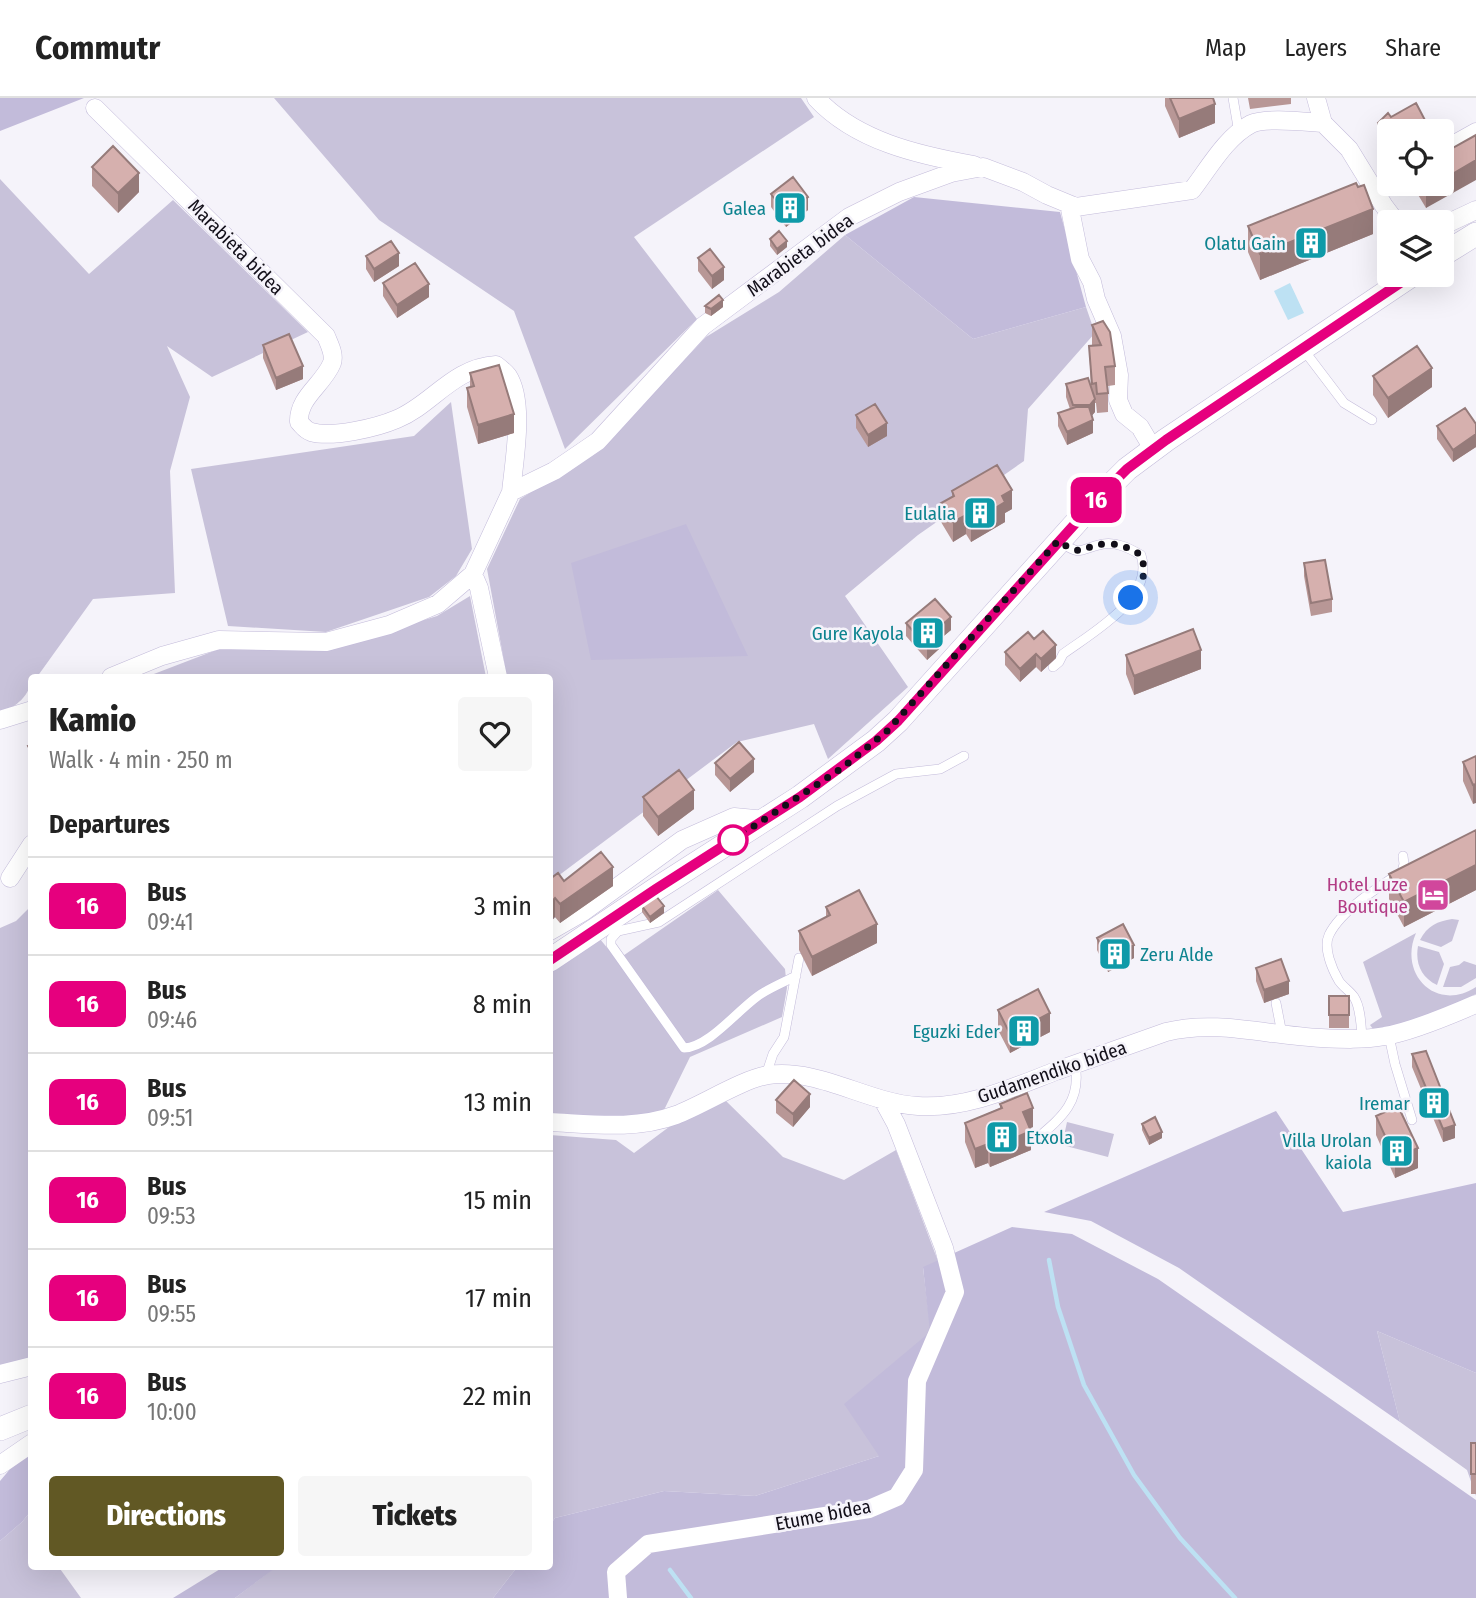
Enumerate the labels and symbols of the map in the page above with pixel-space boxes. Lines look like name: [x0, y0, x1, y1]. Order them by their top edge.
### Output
building icon: Galea: [771, 189, 809, 227]
street label: Marabieta bidea: [183, 194, 289, 300]
place label: Galea: [723, 197, 766, 220]
street label: Marabieta bidea: [742, 209, 858, 301]
building icon: Olatu Gain: [1292, 224, 1330, 262]
place label: Olatu Gain: [1204, 232, 1286, 255]
line badge: 16: [1064, 477, 1128, 523]
building icon: Eulalia: [961, 494, 999, 532]
place label: Eulalia: [904, 502, 956, 525]
your location: [1113, 580, 1148, 615]
building icon: Gure Kayola: [909, 614, 947, 652]
place label: Gure Kayola: [812, 622, 904, 645]
unlabelled marker: [718, 825, 748, 855]
place label: Hotel Luze Boutique: [1327, 873, 1408, 918]
hotel icon: Hotel Luze Boutique: [1414, 876, 1452, 914]
building icon: Zeru Alde: [1096, 935, 1134, 973]
place label: Zeru Alde: [1140, 943, 1213, 966]
building icon: Eguzki Eder: [1005, 1012, 1043, 1050]
place label: Eguzki Eder: [912, 1020, 1000, 1043]
street label: Gudamendiko bidea: [974, 1036, 1130, 1108]
building icon: Iremar: [1415, 1084, 1453, 1122]
place label: Iremar: [1359, 1092, 1410, 1115]
building icon: Etxola: [983, 1118, 1021, 1156]
place label: Etxola: [1026, 1126, 1073, 1149]
place label: Villa Urolan kaiola: [1282, 1129, 1372, 1174]
building icon: Villa Urolan kaiola: [1378, 1132, 1416, 1170]
street label: Etume bidea: [773, 1494, 873, 1536]

